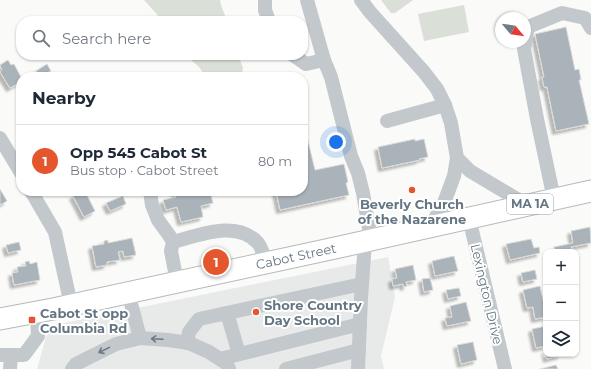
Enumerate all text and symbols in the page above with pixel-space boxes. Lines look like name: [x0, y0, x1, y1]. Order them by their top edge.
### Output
north arrow: [495, 12, 531, 48]
search box: [16, 16, 308, 60]
icon: search: [30, 27, 52, 49]
text: Search here: [62, 29, 151, 48]
text: Nearby: [32, 88, 96, 108]
your location: [326, 132, 346, 152]
text: Opp 545 Cabot St: [70, 143, 207, 162]
text: 1: [42, 153, 48, 169]
text: 80 m: [258, 153, 292, 169]
text: Bus stop · Cabot Street: [70, 162, 218, 178]
marker: Beverly Church of the Nazarene: [407, 185, 417, 195]
road number: MA 1A: [507, 194, 553, 214]
place label: Beverly Church of the Nazarene: [358, 196, 466, 227]
street label: Cabot Street: [254, 240, 338, 272]
street label: Lexington Drive: [468, 242, 506, 346]
pin: 1: [203, 247, 229, 277]
map controls: [543, 249, 579, 357]
button: +: [543, 249, 579, 285]
button: −: [543, 285, 579, 321]
place label: Shore Country Day School: [264, 297, 362, 328]
place label: Cabot St opp Columbia Rd: [40, 305, 128, 336]
marker: Shore Country Day School: [251, 307, 261, 317]
marker: Cabot St opp Columbia Rd: [27, 315, 37, 325]
button: layers: [543, 321, 579, 357]
one-way arrow: [151, 335, 164, 343]
one-way arrow: [99, 347, 111, 354]

